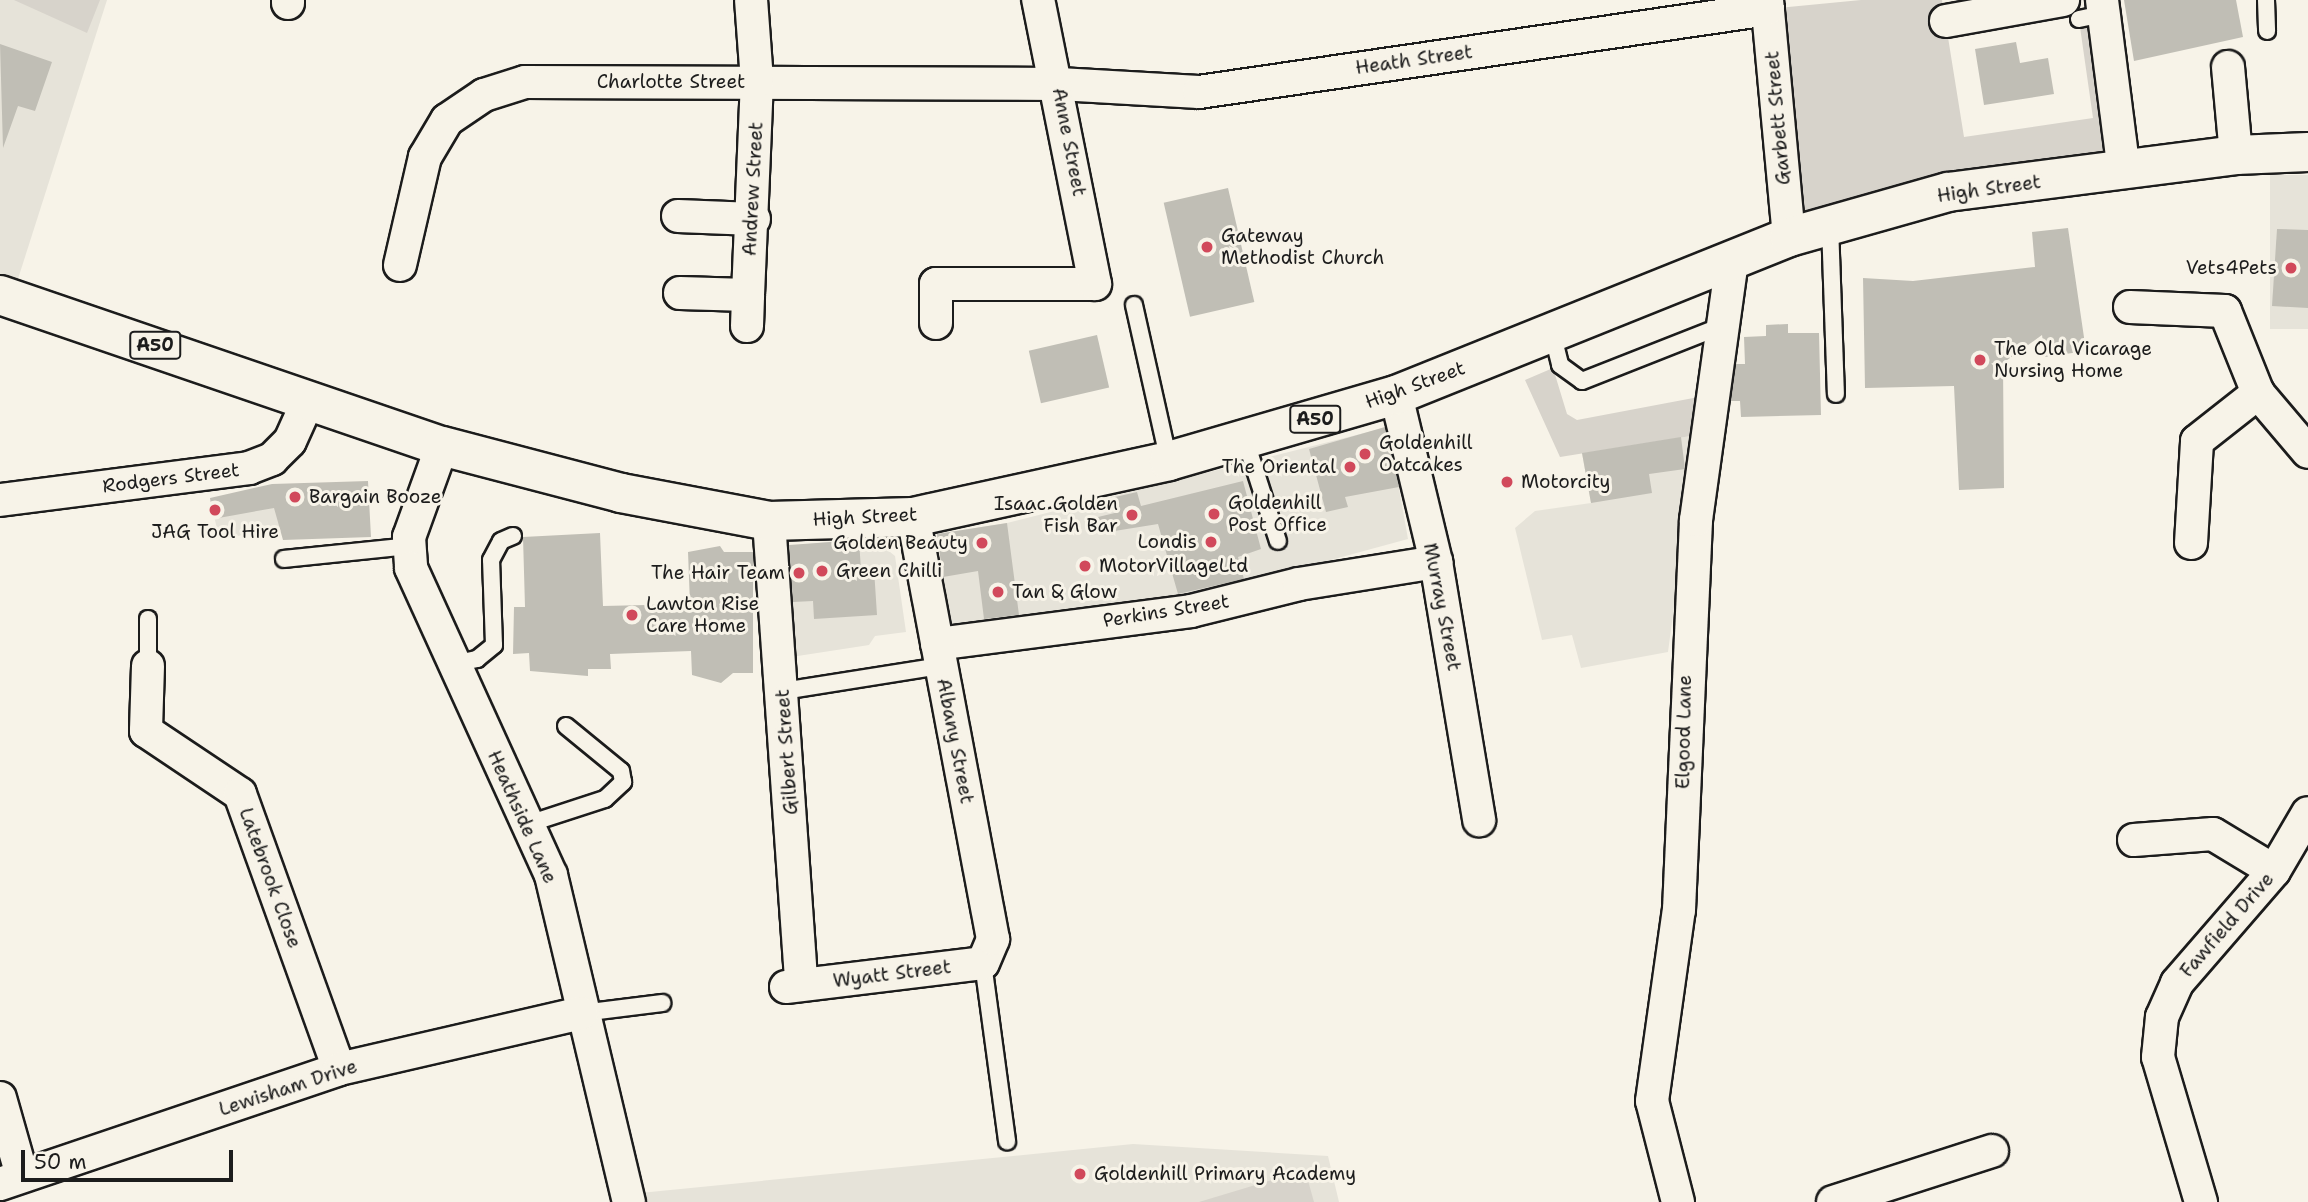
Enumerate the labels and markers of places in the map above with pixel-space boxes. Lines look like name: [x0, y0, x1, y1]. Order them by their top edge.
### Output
place label: Gateway Methodist Church: [1221, 225, 1384, 269]
marker: Gateway Methodist Church: [1199, 239, 1215, 255]
place label: Vets4Pets: [2186, 257, 2277, 279]
marker: Vets4Pets: [2283, 260, 2299, 276]
place label: The Old Vicarage Nursing Home: [1994, 338, 2152, 382]
marker: The Old Vicarage Nursing Home: [1972, 352, 1988, 368]
place label: Goldenhill Oatcakes: [1379, 432, 1473, 476]
marker: Goldenhill Oatcakes: [1357, 446, 1373, 462]
place label: The Oriental: [1222, 456, 1336, 478]
marker: The Oriental: [1342, 459, 1358, 475]
place label: Motorcity: [1521, 471, 1611, 493]
marker: Motorcity: [1499, 474, 1515, 490]
place label: Bargain Booze: [309, 486, 441, 508]
marker: Bargain Booze: [287, 489, 303, 505]
place label: Goldenhill Post Office: [1228, 492, 1327, 536]
place label: Isaac Golden Fish Bar: [994, 493, 1118, 537]
marker: JAG Tool Hire: [207, 502, 223, 518]
marker: Goldenhill Post Office: [1206, 506, 1222, 522]
marker: Isaac Golden Fish Bar: [1124, 507, 1140, 523]
place label: JAG Tool Hire: [151, 521, 279, 543]
place label: Londis: [1138, 531, 1197, 553]
place label: Golden Beauty: [833, 532, 968, 554]
marker: Londis: [1203, 534, 1219, 550]
marker: Golden Beauty: [974, 535, 990, 551]
place label: MotorVillageLtd: [1099, 555, 1248, 577]
marker: MotorVillageLtd: [1077, 558, 1093, 574]
place label: Green Chilli: [836, 560, 942, 582]
place label: The Hair Team: [651, 562, 785, 584]
marker: Green Chilli: [814, 563, 830, 579]
marker: The Hair Team: [791, 565, 807, 581]
place label: Tan & Glow: [1012, 581, 1117, 603]
marker: Tan & Glow: [990, 584, 1006, 600]
place label: Lawton Rise Care Home: [646, 593, 759, 637]
marker: Lawton Rise Care Home: [624, 607, 640, 623]
place label: Goldenhill Primary Academy: [1094, 1163, 1356, 1185]
marker: Goldenhill Primary Academy: [1072, 1166, 1088, 1182]

